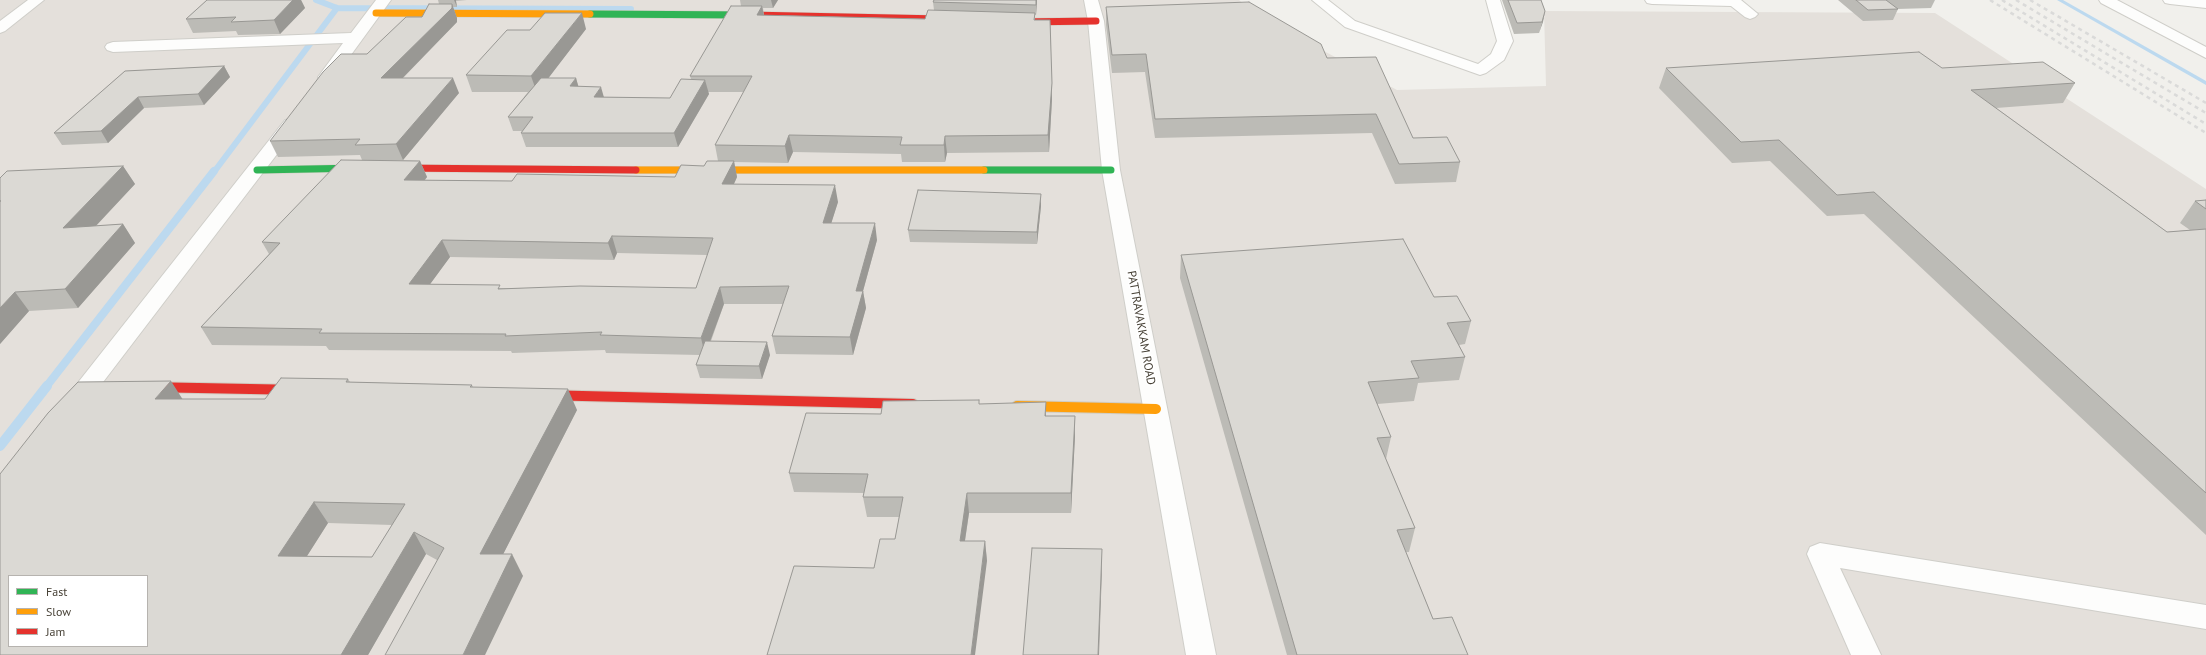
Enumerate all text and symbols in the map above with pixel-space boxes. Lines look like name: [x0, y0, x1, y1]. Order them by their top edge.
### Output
street label: PATTRAVAKKAM ROAD: [1124, 270, 1158, 386]
legend: [8, 575, 148, 647]
text: Fast: [46, 584, 67, 599]
text: Slow: [46, 604, 71, 619]
text: Jam: [46, 624, 65, 639]

